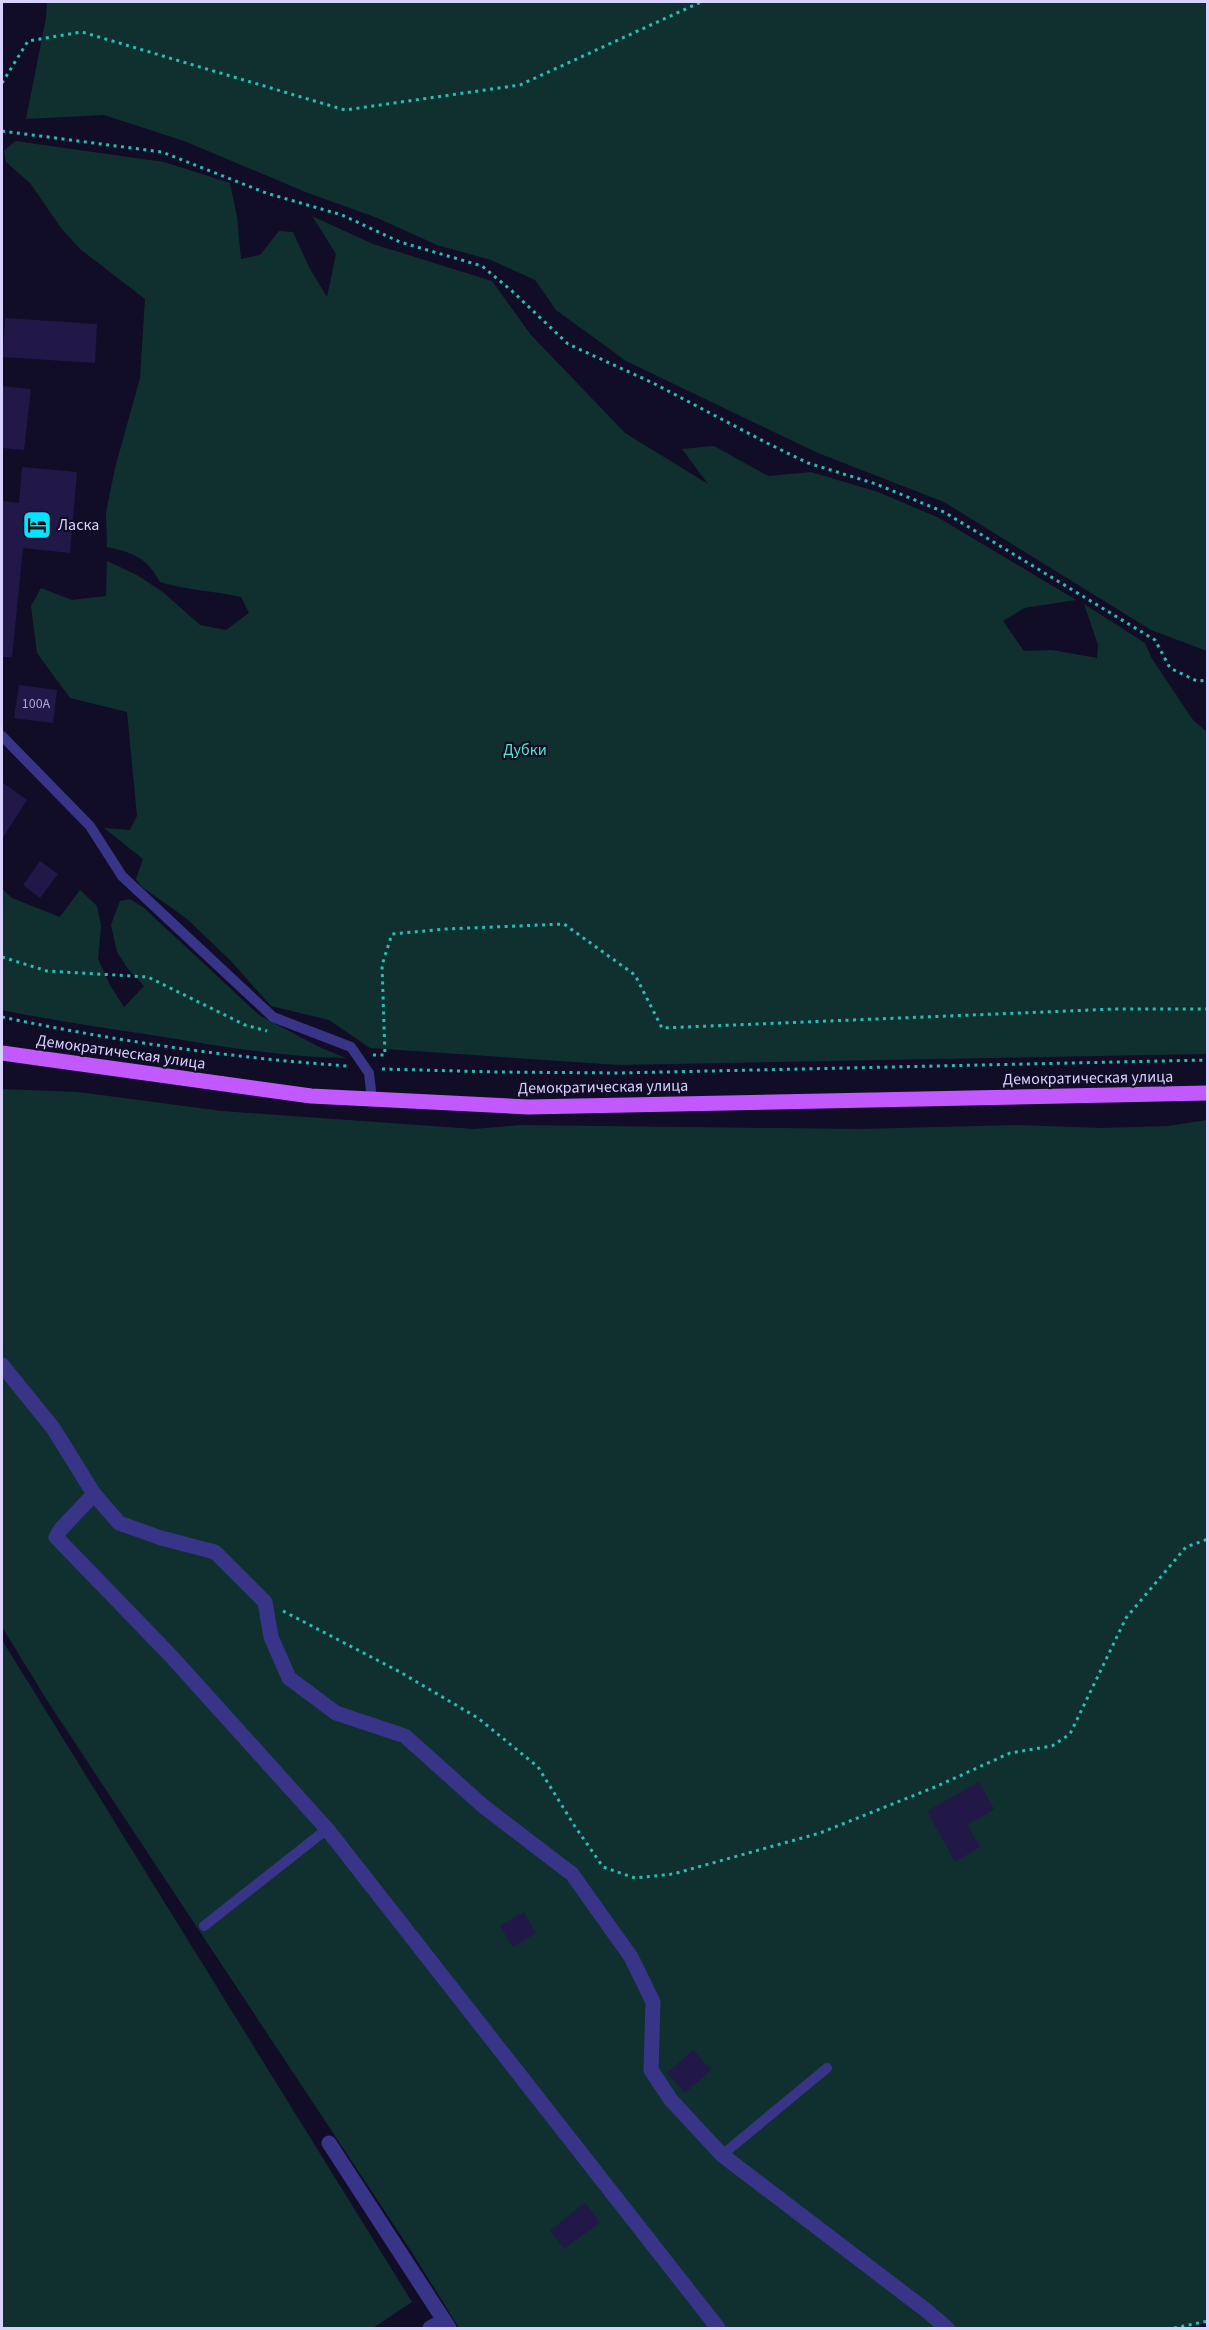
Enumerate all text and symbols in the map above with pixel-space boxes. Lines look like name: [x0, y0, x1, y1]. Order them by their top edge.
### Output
hotel icon: Ласка: [21, 509, 53, 541]
place label: Ласка: [58, 514, 99, 536]
house number: 100А: [22, 694, 51, 714]
park label: Дубки: [503, 739, 547, 761]
street label: Демократическая улица: [35, 1029, 207, 1075]
street label: Демократическая улица: [1003, 1066, 1173, 1090]
street label: Демократическая улица: [518, 1075, 688, 1099]

